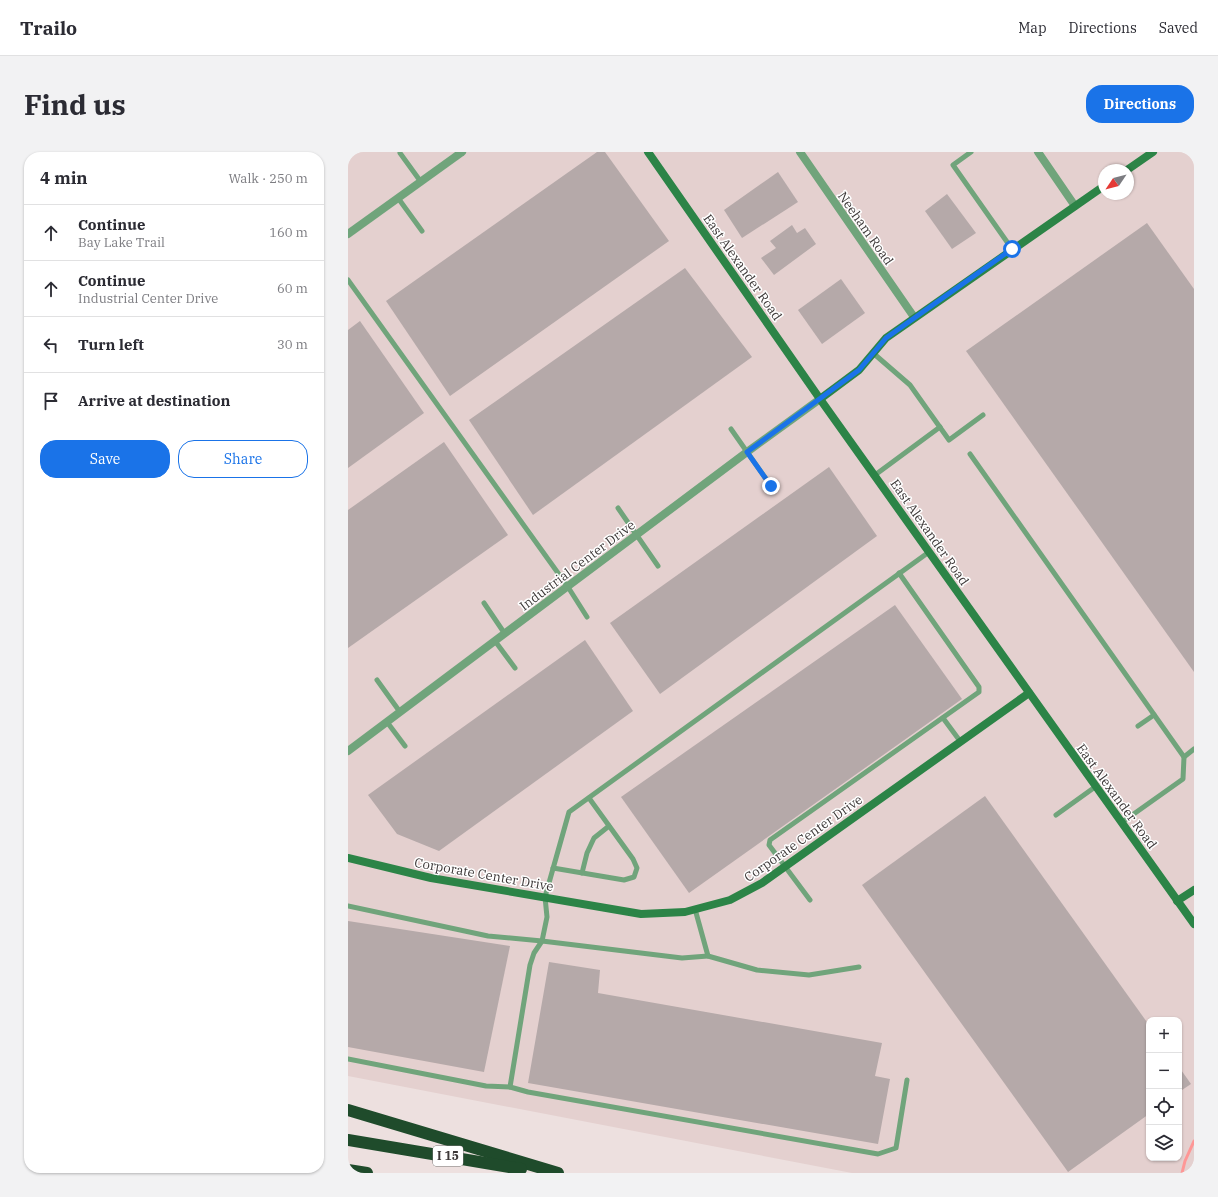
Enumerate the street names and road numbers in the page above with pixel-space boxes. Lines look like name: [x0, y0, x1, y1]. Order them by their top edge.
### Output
street label: Neeham Road: [834, 188, 897, 268]
street label: East Alexander Road: [699, 211, 786, 324]
street label: East Alexander Road: [886, 476, 973, 589]
street label: Industrial Center Drive: [516, 516, 638, 614]
street label: East Alexander Road: [1073, 740, 1161, 852]
street label: Corporate Center Drive: [741, 791, 866, 886]
street label: Corporate Center Drive: [413, 854, 555, 895]
road number: I 15: [433, 1146, 463, 1166]

